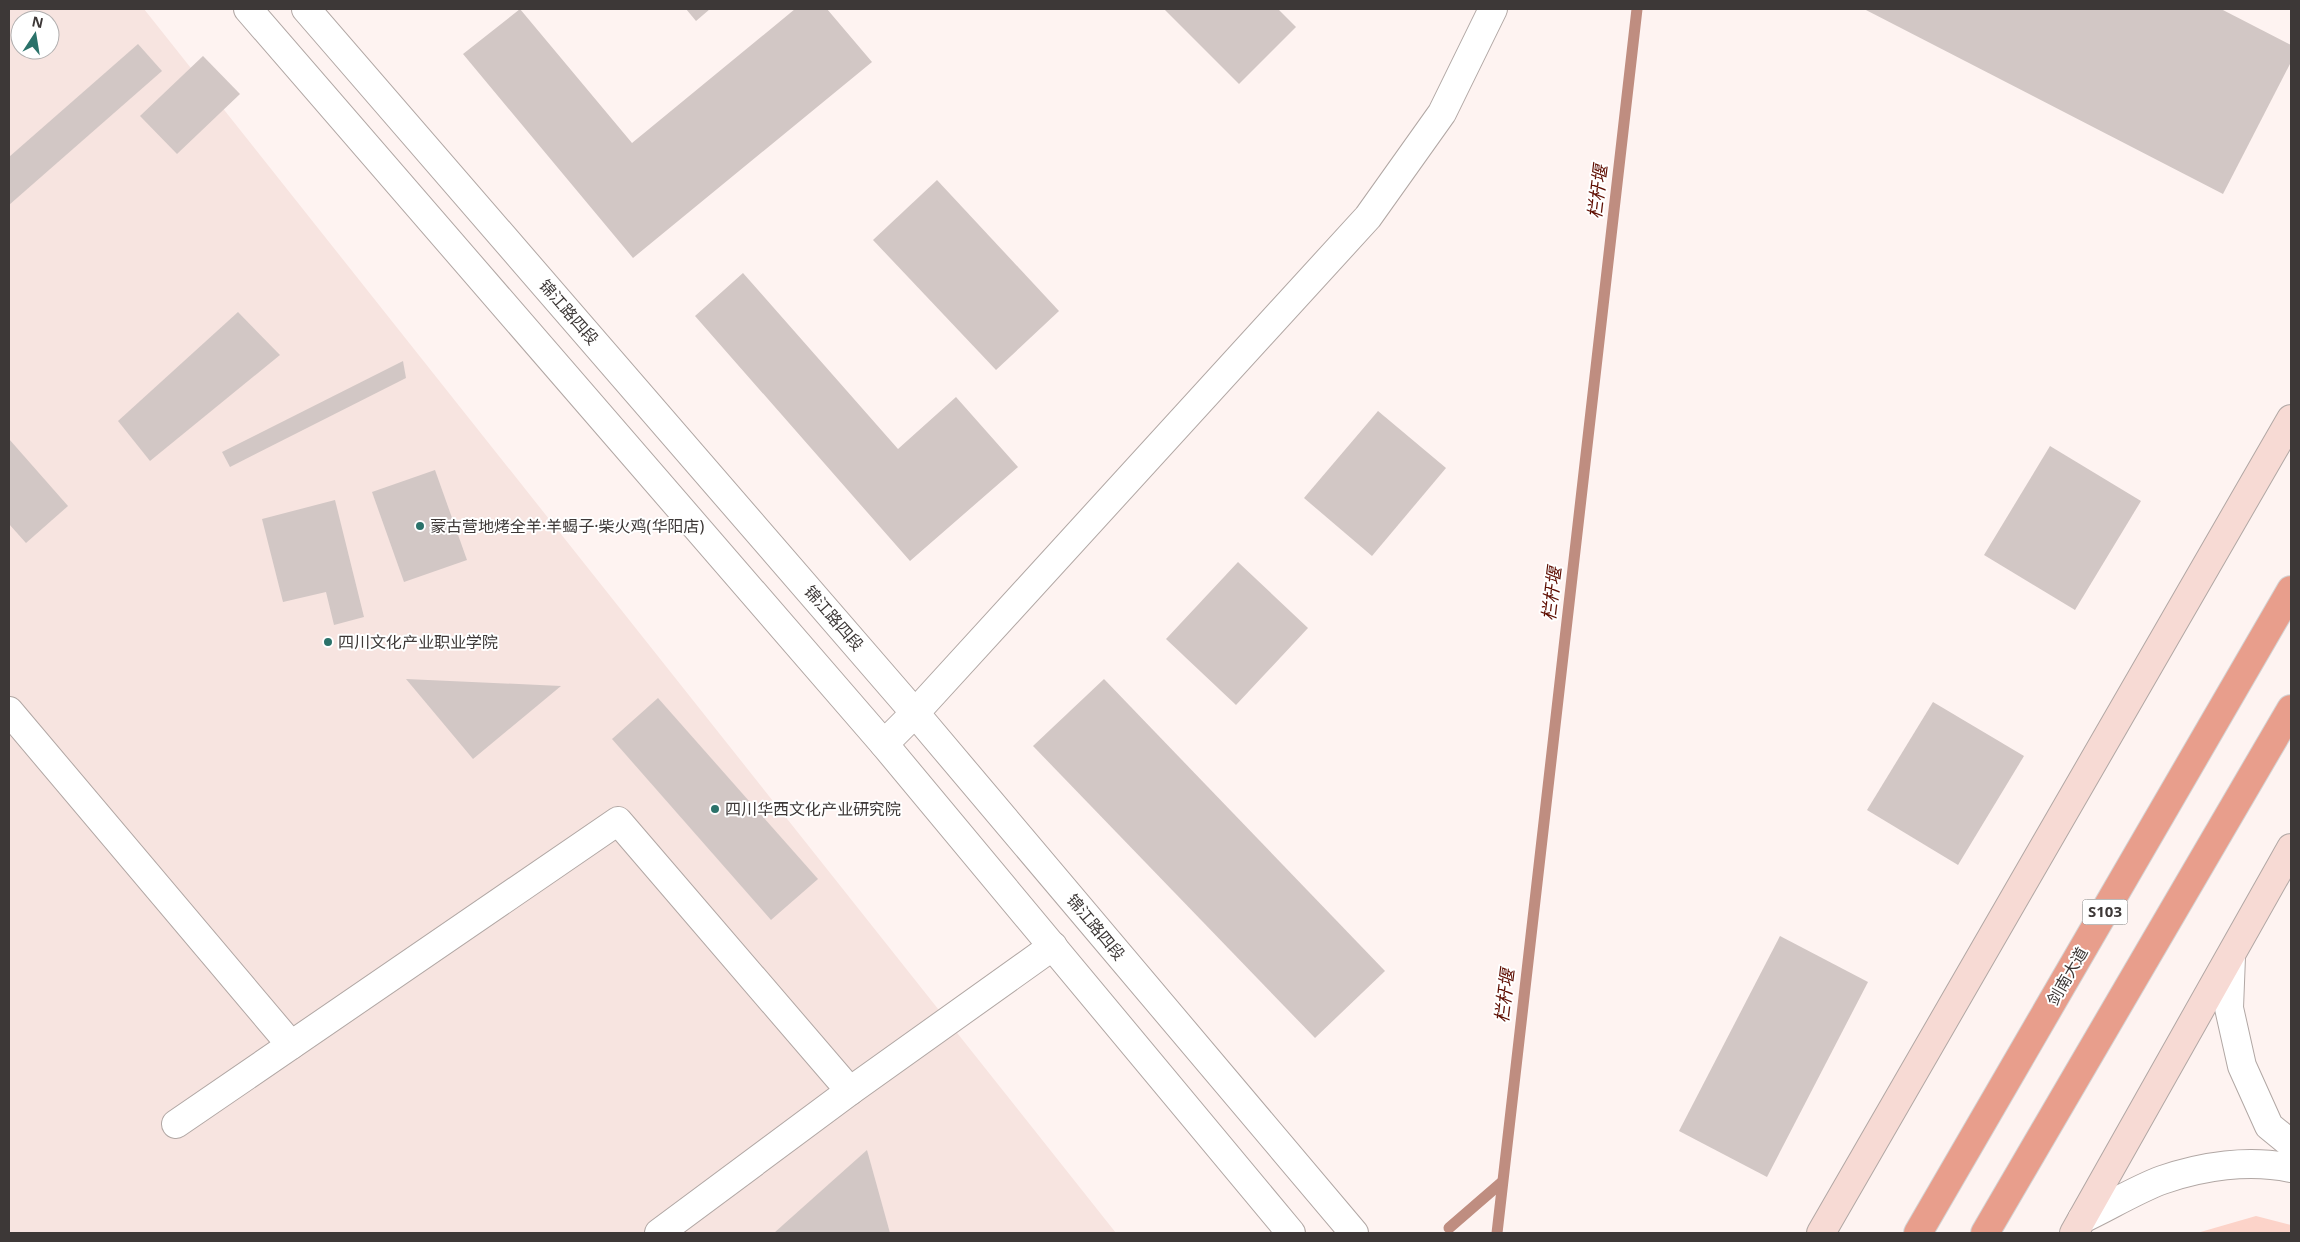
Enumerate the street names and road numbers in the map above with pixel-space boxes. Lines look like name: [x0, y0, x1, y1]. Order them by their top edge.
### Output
street label: 锦江路四段: [534, 275, 604, 349]
street label: 锦江路四段: [799, 581, 869, 655]
street label: 锦江路四段: [1062, 889, 1130, 965]
road number: S103: [2082, 900, 2128, 924]
street label: 剑南大道: [2041, 943, 2093, 1009]

